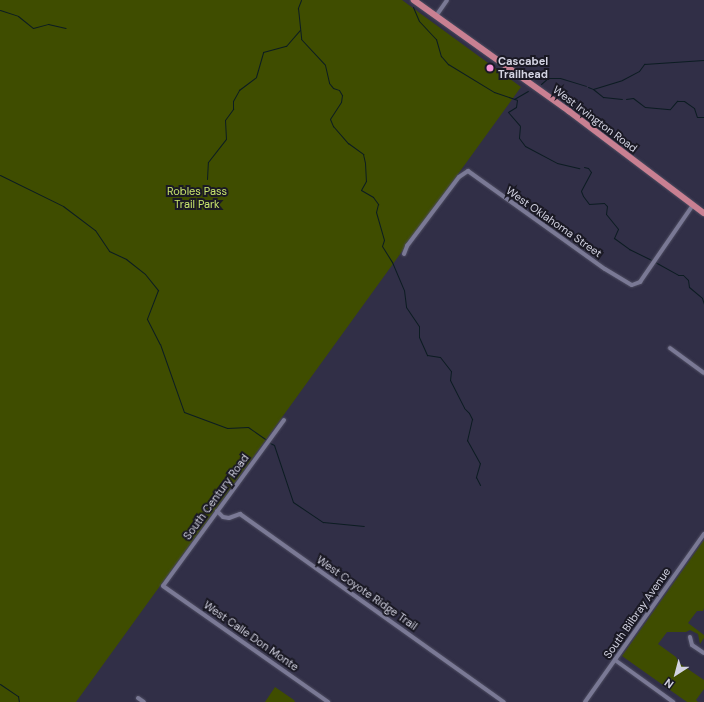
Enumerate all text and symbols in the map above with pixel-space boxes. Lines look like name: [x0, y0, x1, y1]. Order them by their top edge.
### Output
place label: Cascabel Trailhead: [498, 55, 548, 81]
marker: Cascabel Trailhead: [485, 63, 495, 73]
street label: West Irvington Road: [550, 83, 640, 155]
street label: West Oklahoma Street: [503, 184, 605, 260]
park label: Robles Pass Trail Park: [167, 185, 227, 211]
street label: South Century Road: [181, 452, 251, 542]
street label: West Coyote Ridge Trail: [314, 553, 420, 633]
street label: South Bilbray Avenue: [601, 565, 673, 661]
street label: West Calle Don Monte: [201, 598, 301, 674]
north arrow: [656, 654, 696, 694]
text: N: [662, 676, 676, 692]

